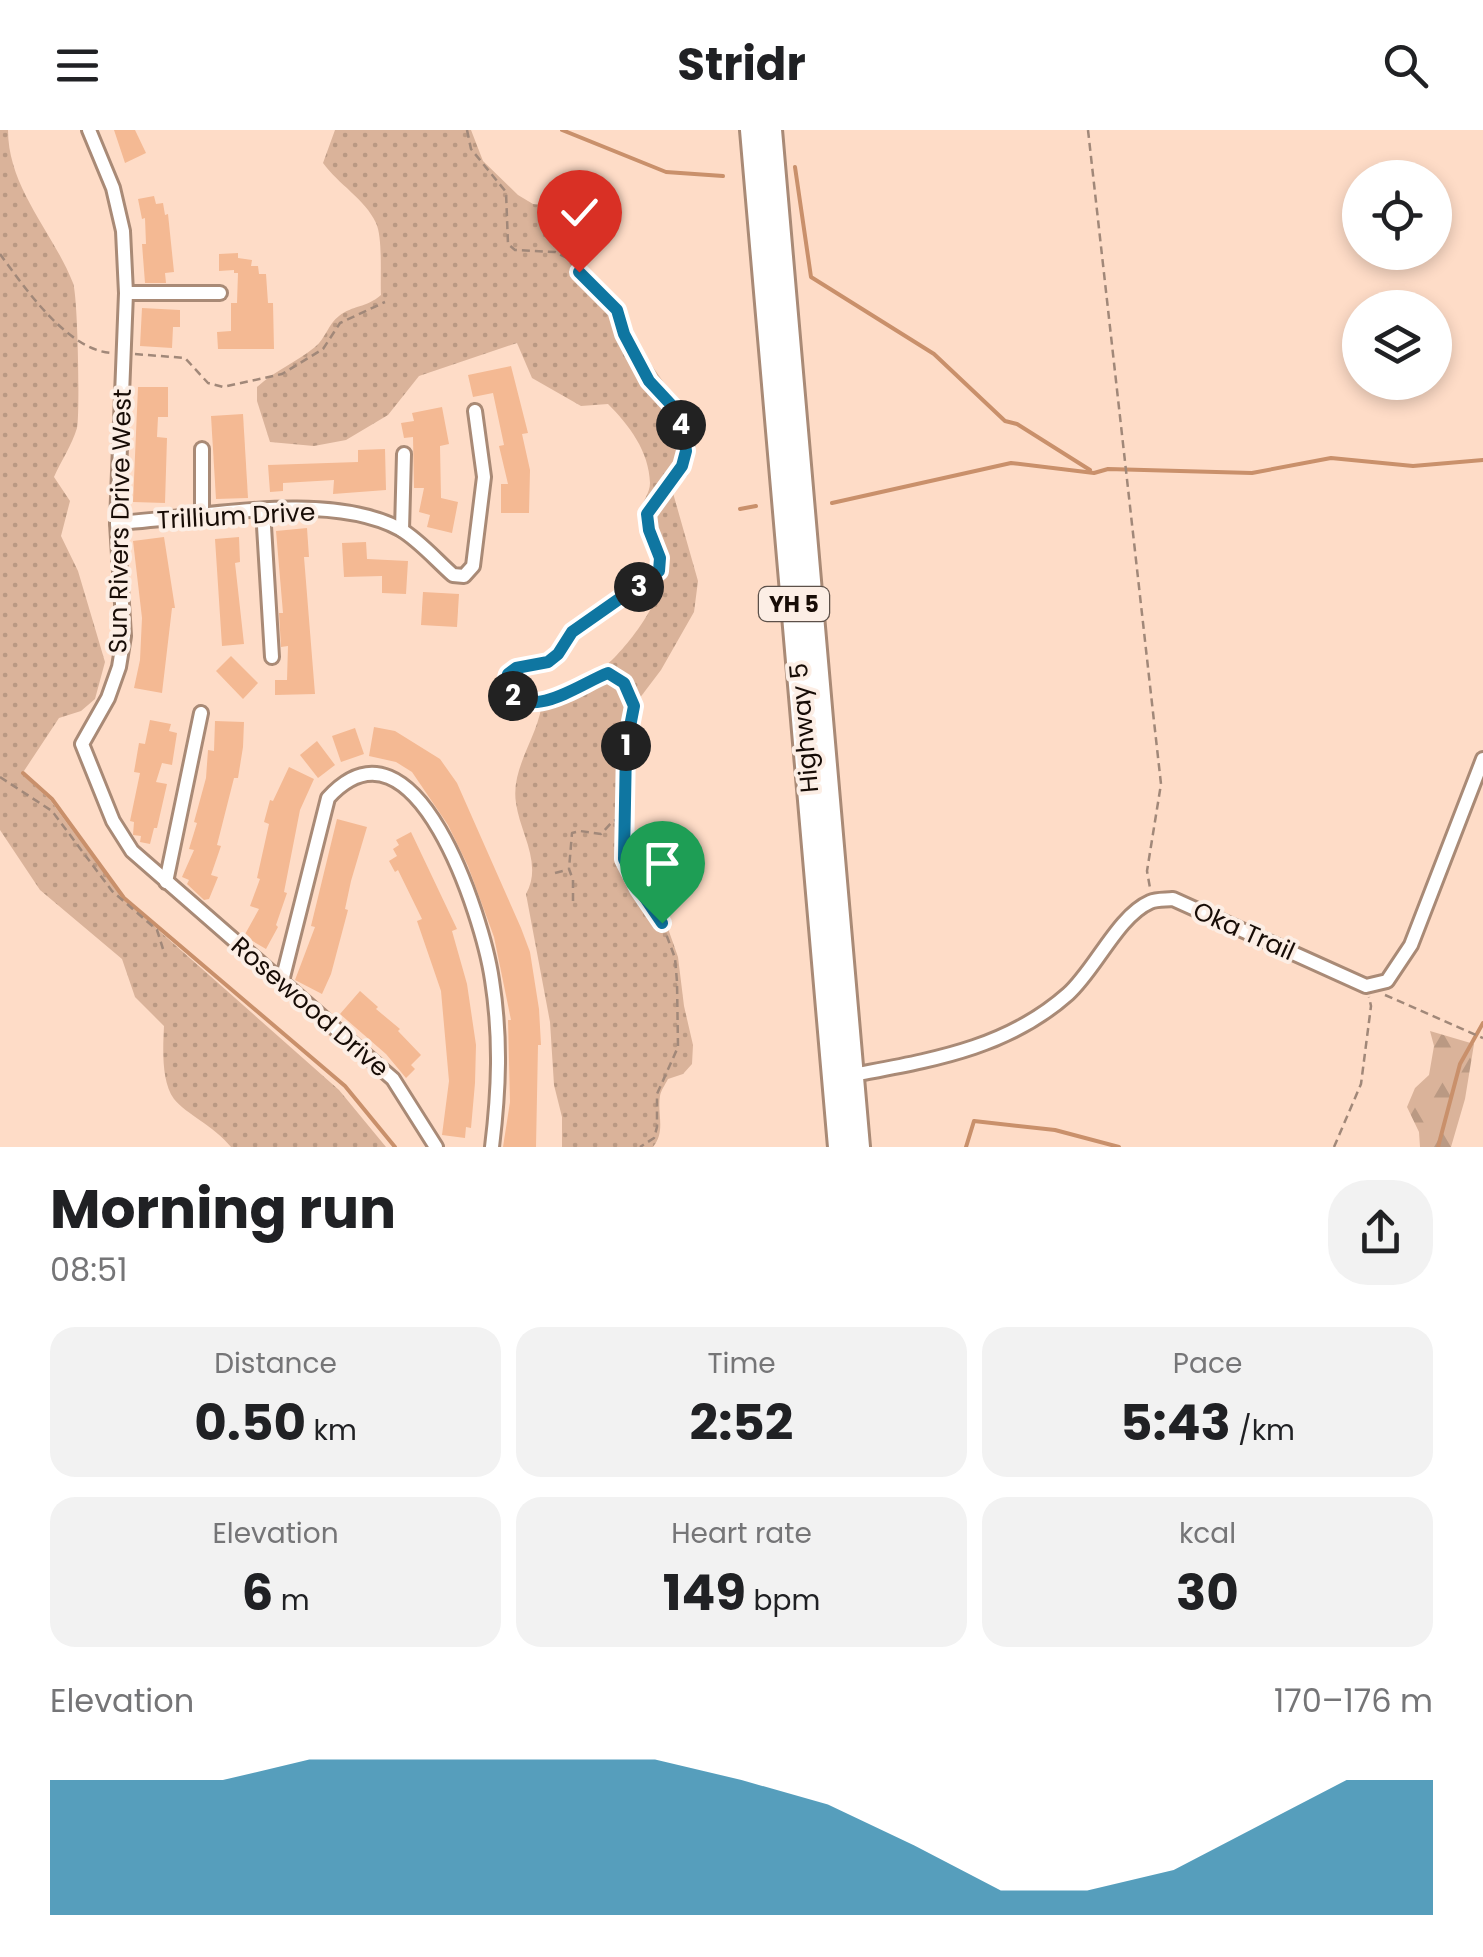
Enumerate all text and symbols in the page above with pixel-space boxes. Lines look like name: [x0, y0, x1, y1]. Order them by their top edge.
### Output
text: Stridr: [677, 33, 806, 96]
icon: menu: [50, 38, 105, 93]
icon: search: [1378, 38, 1433, 93]
map controls: [1342, 160, 1452, 400]
button: locate: [1342, 160, 1452, 270]
pin: [537, 170, 622, 273]
icon: check: [552, 185, 607, 240]
button: layers: [1342, 290, 1452, 400]
street label: Sun Rivers Drive West: [100, 388, 140, 654]
pin: 4: [656, 400, 706, 450]
text: 4: [672, 405, 690, 444]
street label: Trillium Drive: [156, 494, 316, 538]
pin: 3: [614, 562, 664, 612]
text: 3: [631, 567, 647, 606]
road number: YH 5: [759, 587, 829, 621]
street label: Highway 5: [781, 662, 827, 794]
pin: 2: [488, 671, 538, 721]
text: 2: [505, 676, 521, 715]
pin: 1: [601, 721, 651, 771]
text: 1: [621, 726, 631, 765]
pin: [620, 821, 705, 924]
icon: arrive: [635, 836, 690, 891]
street label: Oka Trail: [1187, 893, 1301, 969]
street label: Rosewood Drive: [224, 929, 396, 1085]
text: Morning run: [50, 1170, 396, 1247]
button: share: [1328, 1180, 1433, 1285]
text: 08:51: [50, 1247, 127, 1292]
text: Distance: [214, 1344, 337, 1383]
text: Time: [707, 1344, 776, 1383]
text: Pace: [1173, 1344, 1242, 1383]
text: 0.50: [194, 1387, 306, 1458]
text: 2:52: [690, 1387, 793, 1458]
text: 5:43: [1120, 1387, 1231, 1458]
text: km: [306, 1411, 357, 1450]
text: /km: [1231, 1411, 1295, 1450]
text: Elevation: [212, 1514, 339, 1553]
text: Heart rate: [671, 1514, 812, 1553]
text: kcal: [1179, 1514, 1236, 1553]
text: 6: [241, 1557, 273, 1628]
text: 149: [663, 1557, 746, 1628]
text: 30: [1176, 1557, 1239, 1628]
text: m: [273, 1581, 310, 1620]
text: bpm: [746, 1581, 820, 1620]
text: Elevation: [50, 1678, 194, 1723]
text: 170–176 m: [1274, 1678, 1433, 1723]

